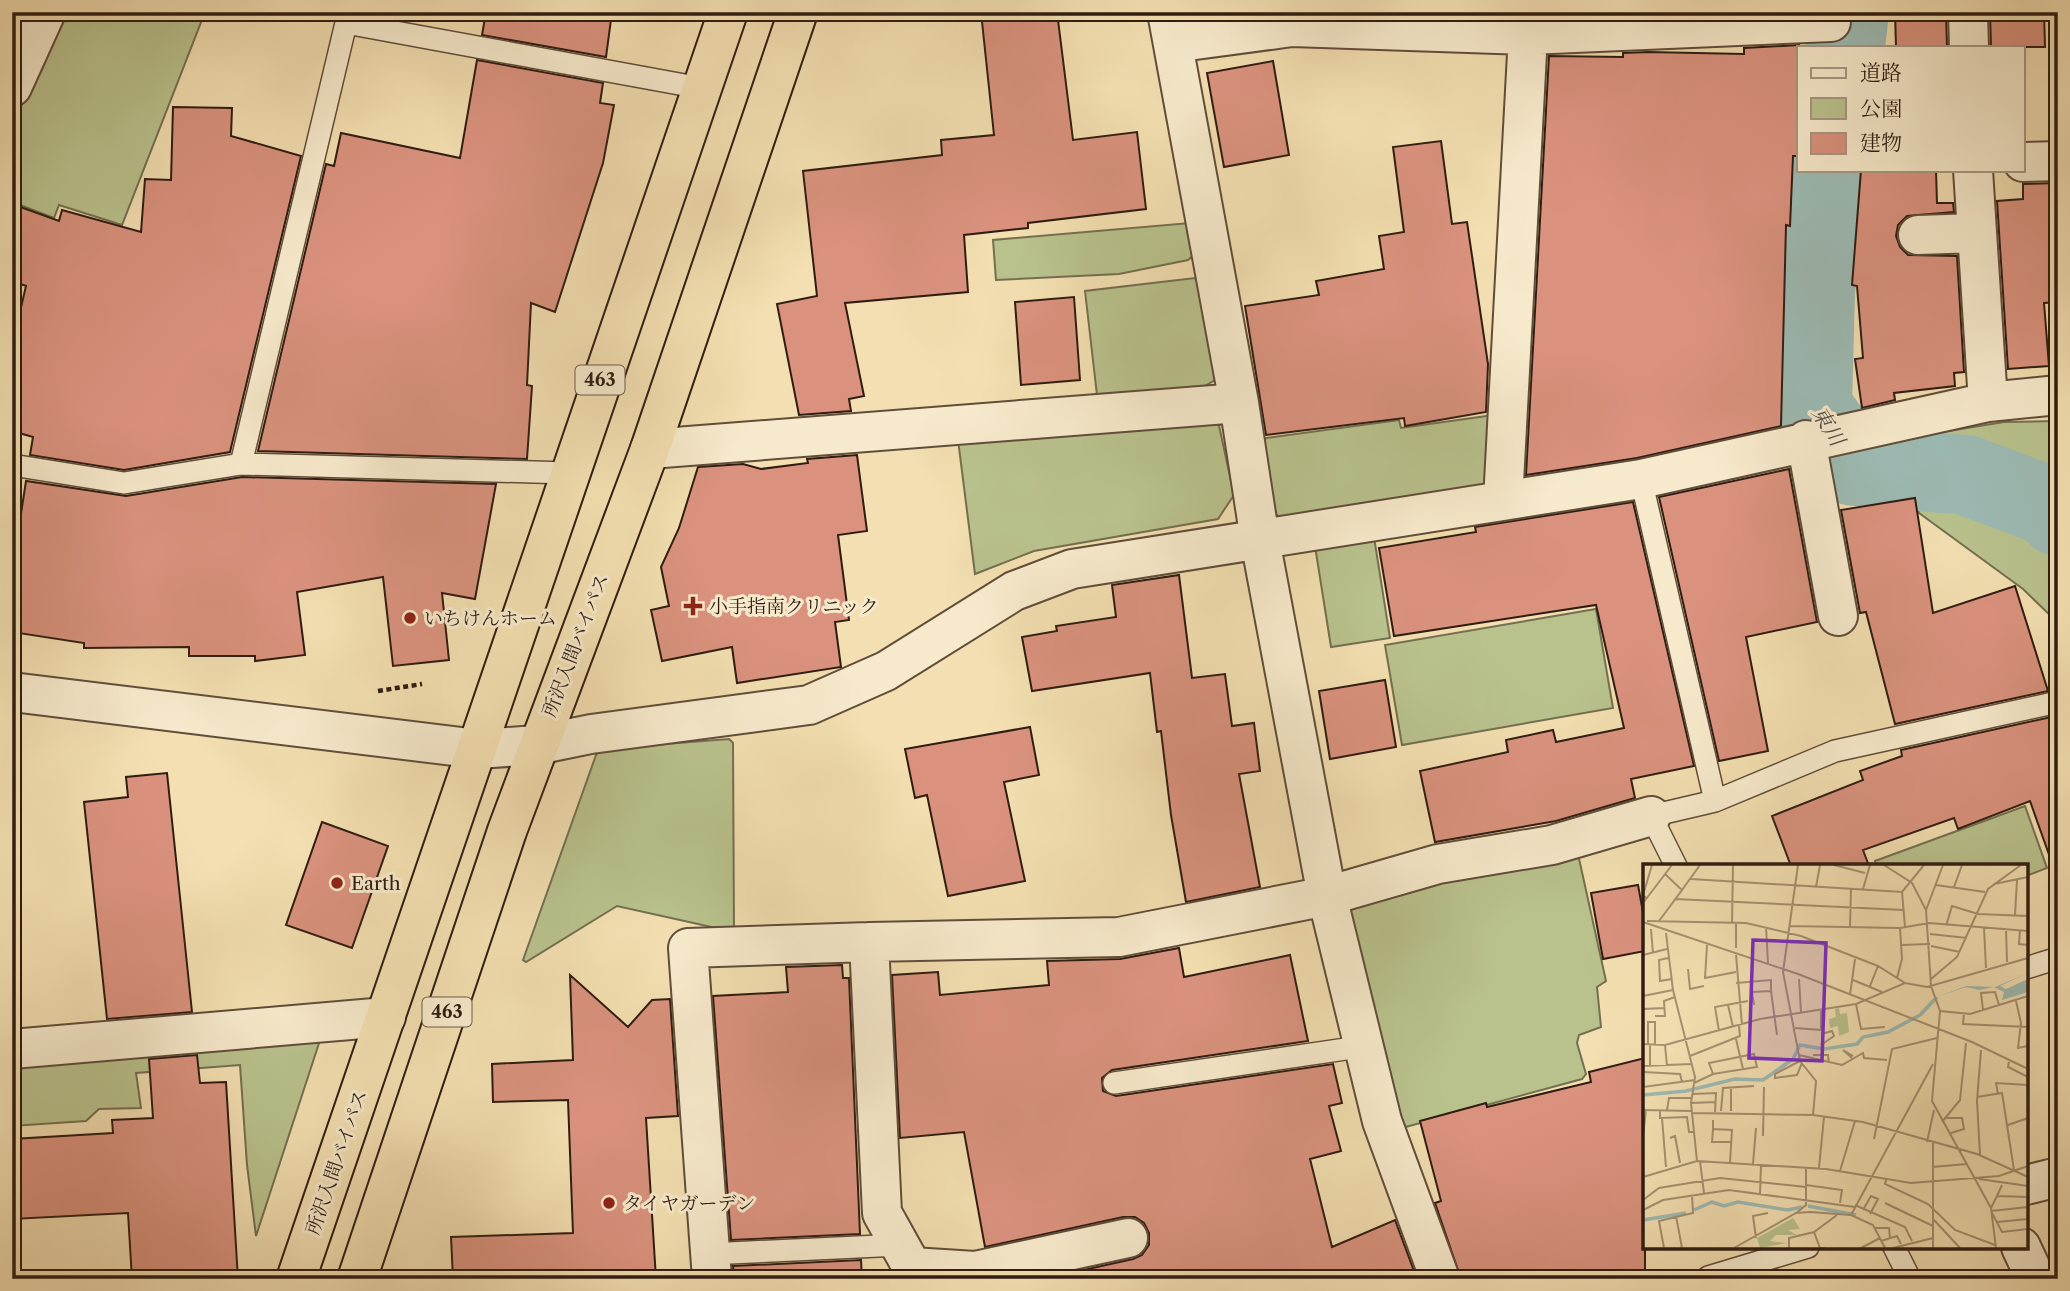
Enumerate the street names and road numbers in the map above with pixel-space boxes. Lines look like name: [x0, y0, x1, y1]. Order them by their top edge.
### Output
road number: 463: [576, 366, 624, 394]
street label: 所沢入間バイパス: [538, 570, 613, 720]
road number: 463: [422, 998, 472, 1027]
street label: 所沢入間バイパス: [301, 1087, 372, 1238]

